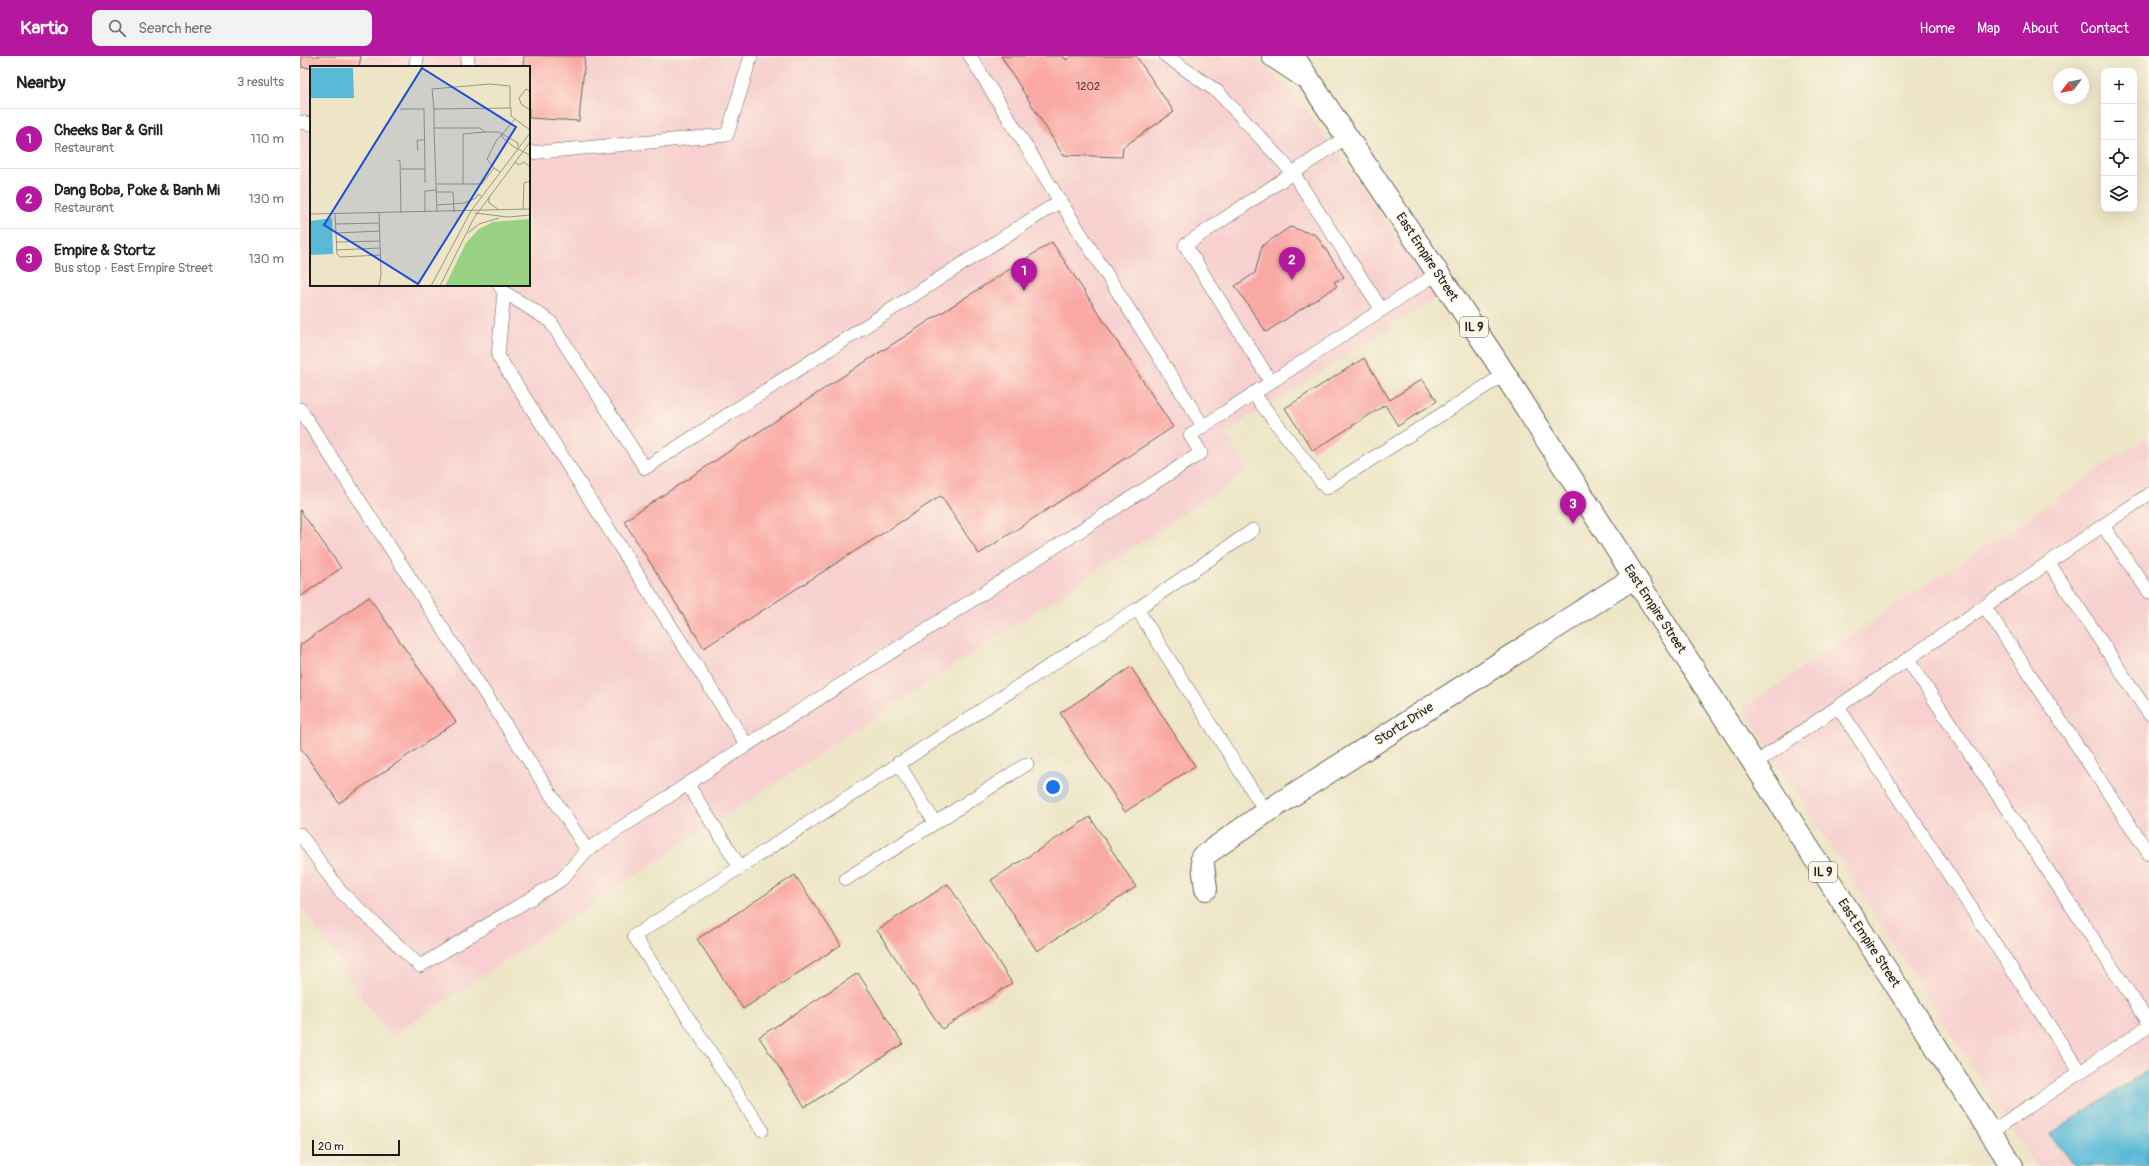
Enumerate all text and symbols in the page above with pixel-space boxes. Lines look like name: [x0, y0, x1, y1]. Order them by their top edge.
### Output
search box: [92, 10, 372, 46]
text: Kartio: [20, 16, 68, 40]
icon: search: [106, 17, 128, 39]
text: Search here: [138, 19, 212, 38]
text: Home: [1920, 20, 1955, 37]
text: Map: [1977, 20, 2000, 37]
text: About: [2022, 20, 2058, 37]
text: Contact: [2080, 20, 2129, 37]
inset map: [310, 66, 530, 286]
north arrow: [2053, 68, 2089, 104]
map controls: [2101, 68, 2137, 212]
button: +: [2101, 68, 2137, 104]
text: Nearby: [16, 72, 65, 93]
text: 3 results: [237, 74, 284, 90]
house number: 1202: [1076, 80, 1100, 93]
button: −: [2101, 104, 2137, 140]
text: Cheeks Bar & Grill: [54, 121, 163, 140]
text: 1: [26, 131, 32, 147]
text: 110 m: [251, 131, 284, 147]
text: Restaurant: [54, 140, 114, 156]
button: locate: [2101, 140, 2137, 176]
button: layers: [2101, 176, 2137, 212]
text: Dang Boba, Poke & Banh Mi: [54, 181, 220, 200]
text: 2: [25, 191, 33, 207]
text: 130 m: [248, 191, 284, 207]
text: Restaurant: [54, 200, 114, 216]
street label: East Empire Street: [1392, 210, 1462, 305]
text: Empire & Stortz: [54, 241, 155, 260]
pin: 2: [1279, 247, 1305, 280]
text: 3: [25, 251, 33, 267]
text: 130 m: [248, 251, 284, 267]
pin: 1: [1011, 258, 1037, 291]
text: Bus stop · East Empire Street: [54, 260, 213, 276]
road number: IL 9: [1460, 317, 1488, 337]
pin: 3: [1560, 491, 1586, 524]
street label: East Empire Street: [1620, 562, 1690, 657]
street label: Stortz Drive: [1372, 699, 1437, 749]
your location: [1043, 777, 1063, 797]
road number: IL 9: [1809, 862, 1837, 882]
street label: East Empire Street: [1834, 896, 1904, 991]
scale bar: [312, 1138, 400, 1157]
text: 20 m: [318, 1140, 344, 1153]

